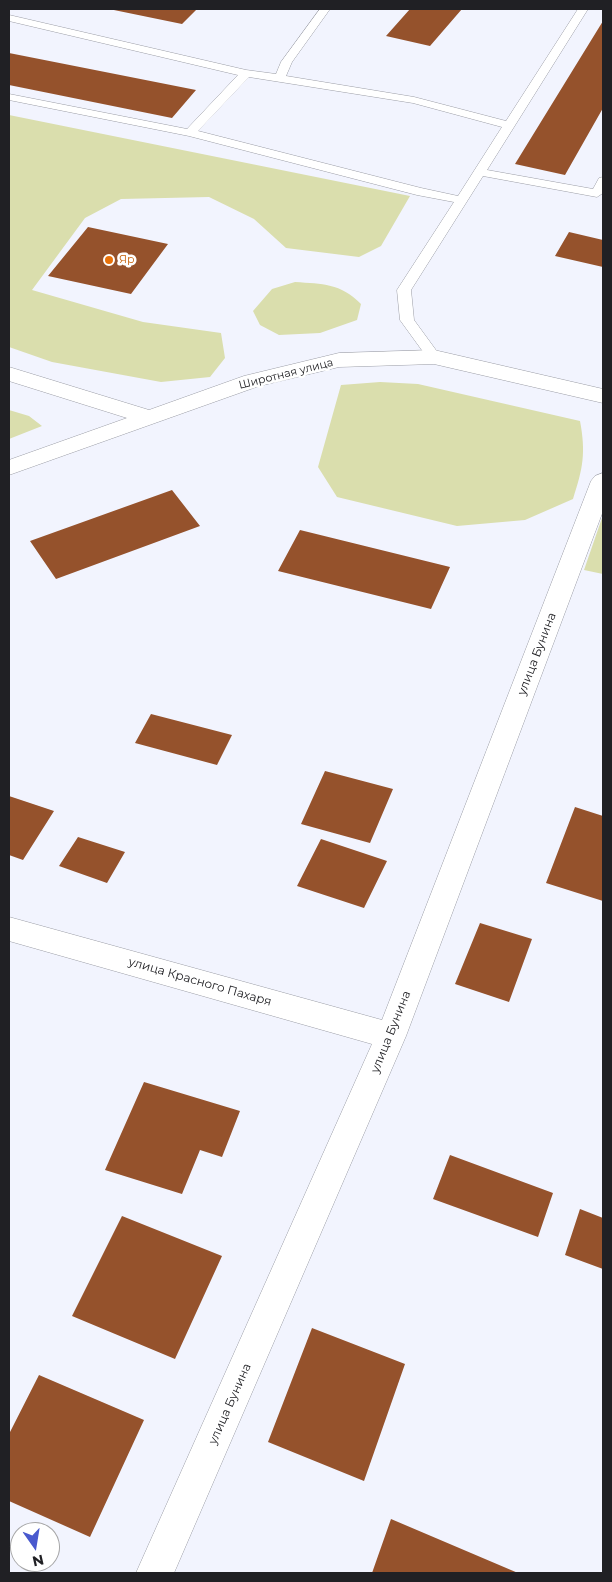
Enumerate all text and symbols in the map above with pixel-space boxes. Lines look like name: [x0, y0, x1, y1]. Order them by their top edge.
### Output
place label: Яр: [119, 253, 135, 267]
marker: Яр: [103, 254, 115, 266]
street label: Широтная улица: [237, 356, 335, 392]
street label: улица Бунина: [515, 611, 559, 697]
street label: улица Красного Пахаря: [127, 955, 273, 1009]
street label: улица Бунина: [368, 989, 414, 1075]
street label: улица Бунина: [206, 1361, 254, 1447]
north arrow: [10, 1522, 60, 1572]
text: N: [31, 1551, 46, 1571]

